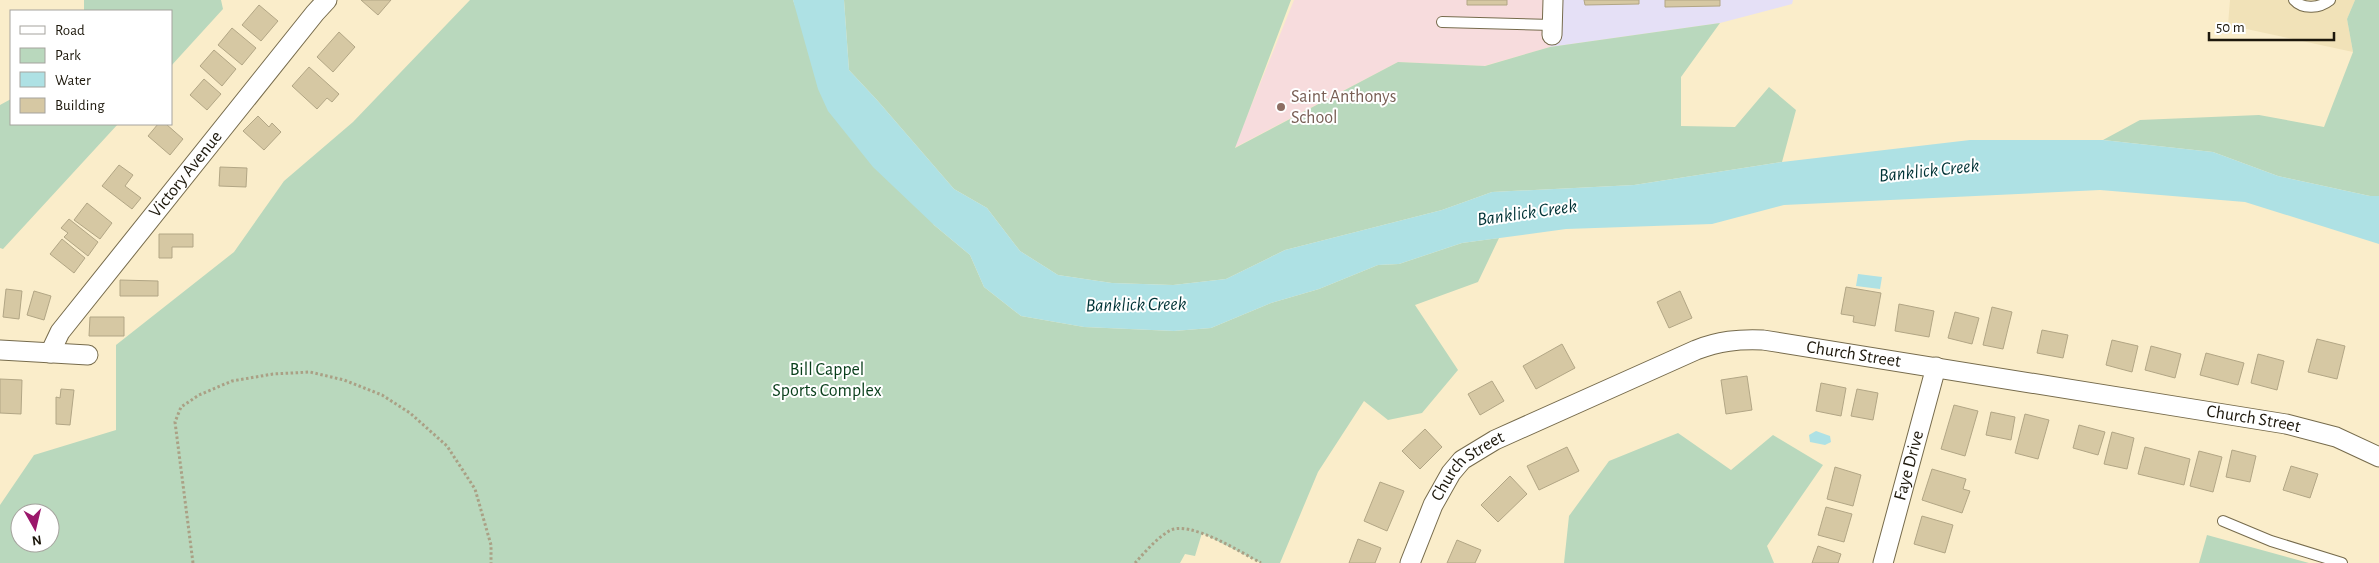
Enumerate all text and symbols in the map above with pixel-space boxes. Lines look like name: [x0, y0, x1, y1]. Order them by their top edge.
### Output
legend: [10, 10, 172, 125]
scale bar: [2209, 10, 2334, 42]
text: 50 m: [2216, 20, 2245, 35]
text: Road: [55, 23, 85, 38]
text: Park: [55, 48, 81, 63]
text: Water: [55, 73, 91, 88]
place label: Saint Anthonys School: [1291, 88, 1396, 127]
text: Building: [55, 98, 105, 113]
marker: Saint Anthonys School: [1275, 101, 1287, 113]
street label: Victory Avenue: [146, 128, 226, 221]
water label: Banklick Creek: [1878, 156, 1980, 186]
water label: Banklick Creek: [1476, 197, 1578, 229]
water label: Banklick Creek: [1085, 295, 1187, 315]
street label: Church Street: [1805, 338, 1902, 371]
park label: Bill Cappel Sports Complex: [772, 361, 882, 400]
street label: Church Street: [2205, 402, 2303, 436]
street label: Church Street: [1428, 428, 1507, 504]
street label: Faye Drive: [1891, 429, 1927, 502]
north arrow: [10, 503, 60, 553]
text: N: [31, 532, 42, 547]

